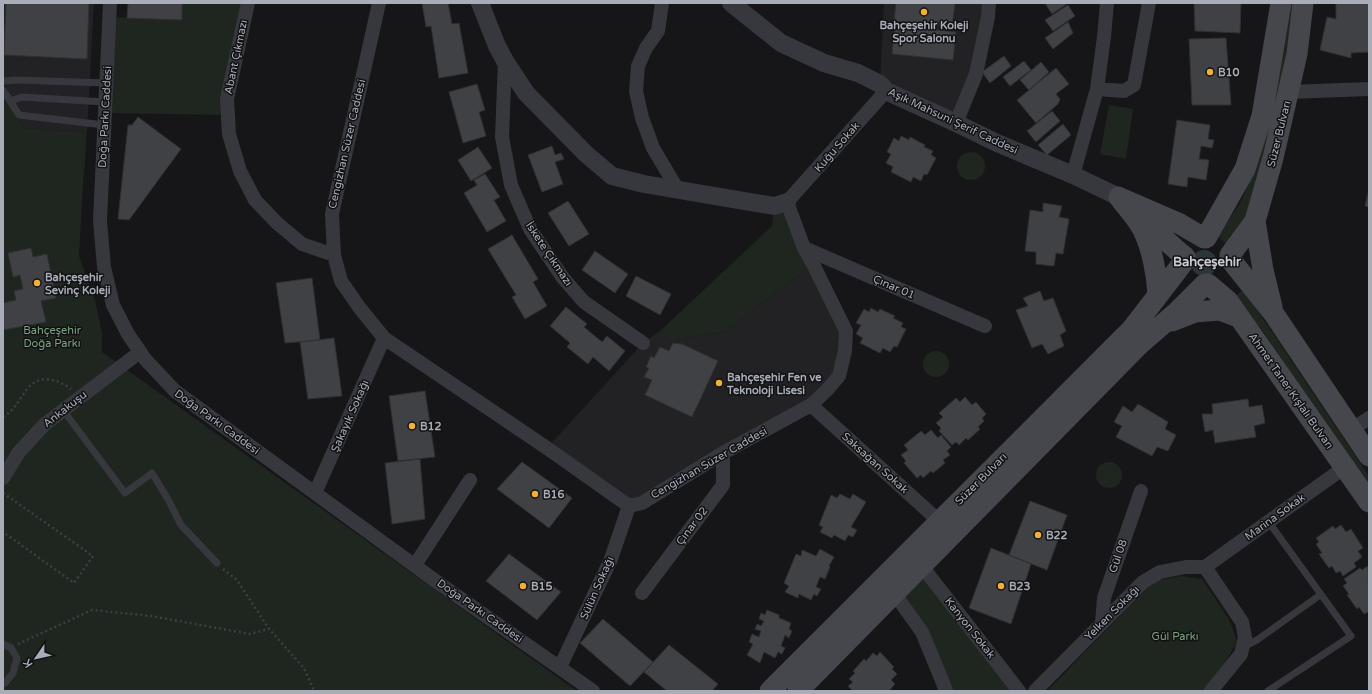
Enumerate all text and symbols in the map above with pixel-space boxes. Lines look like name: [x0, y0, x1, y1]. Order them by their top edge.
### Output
marker: Bahçeşehir Koleji Spor Salonu: [919, 7, 929, 17]
street label: Abant Çıkmazı: [222, 19, 250, 95]
place label: Bahçeşehir Koleji Spor Salonu: [879, 19, 969, 46]
street label: Doğa Parkı Caddesi: [96, 66, 114, 168]
place label: B10: [1218, 66, 1240, 79]
marker: B10: [1205, 67, 1215, 77]
street label: Cengizhan Süzer Caddesi: [326, 78, 368, 210]
street label: Aşık Mahsuni Şerif Caddesi: [886, 85, 1020, 157]
street label: Süzer Bulvarı: [1264, 99, 1294, 169]
street label: Kuğu Sokak: [812, 119, 862, 175]
street label: İskete Çıkmazı: [523, 220, 575, 288]
district label: Bahçeşehir: [1173, 254, 1242, 270]
place label: Bahçeşehir Sevinç Koleji: [45, 271, 111, 298]
street label: Çınar 01: [871, 272, 917, 302]
marker: Bahçeşehir Sevinç Koleji: [32, 278, 42, 288]
park label: Bahçeşehir Doğa Parkı: [23, 324, 82, 350]
street label: Ahmet Taner Kışlalı Bulvarı: [1246, 330, 1336, 452]
place label: Bahçeşehir Fen ve Teknoloji Lisesi: [726, 371, 822, 398]
street label: Şakayık Sokağı: [328, 378, 372, 454]
marker: Bahçeşehir Fen ve Teknoloji Lisesi: [714, 378, 724, 388]
street label: Doğa Parkı Caddesi: [172, 387, 262, 457]
street label: Ankakuşu: [41, 388, 89, 430]
place label: B12: [420, 420, 442, 433]
marker: B12: [407, 421, 417, 431]
street label: Cengizhan Süzer Caddesi: [649, 424, 769, 502]
street label: Saksağan Sokak: [839, 430, 911, 496]
street label: Süzer Bulvarı: [952, 450, 1010, 508]
place label: B16: [543, 488, 565, 501]
marker: B16: [530, 489, 540, 499]
street label: Marina Sokak: [1242, 491, 1308, 543]
street label: Çınar 02: [674, 504, 711, 548]
place label: B22: [1046, 529, 1068, 542]
marker: B22: [1033, 530, 1043, 540]
street label: Gül 08: [1106, 538, 1130, 574]
street label: Sülün Sokağı: [577, 554, 617, 622]
street label: Doğa Parkı Caddesi: [435, 576, 525, 646]
place label: B15: [531, 580, 553, 593]
place label: B23: [1009, 580, 1031, 593]
marker: B15: [518, 581, 528, 591]
marker: B23: [996, 581, 1006, 591]
street label: Yelken Sokağı: [1082, 583, 1142, 643]
street label: Kanyon Sokak: [942, 595, 998, 661]
park label: Gül Parkı: [1152, 630, 1198, 643]
north arrow: [16, 638, 56, 678]
text: K: [20, 656, 36, 670]

